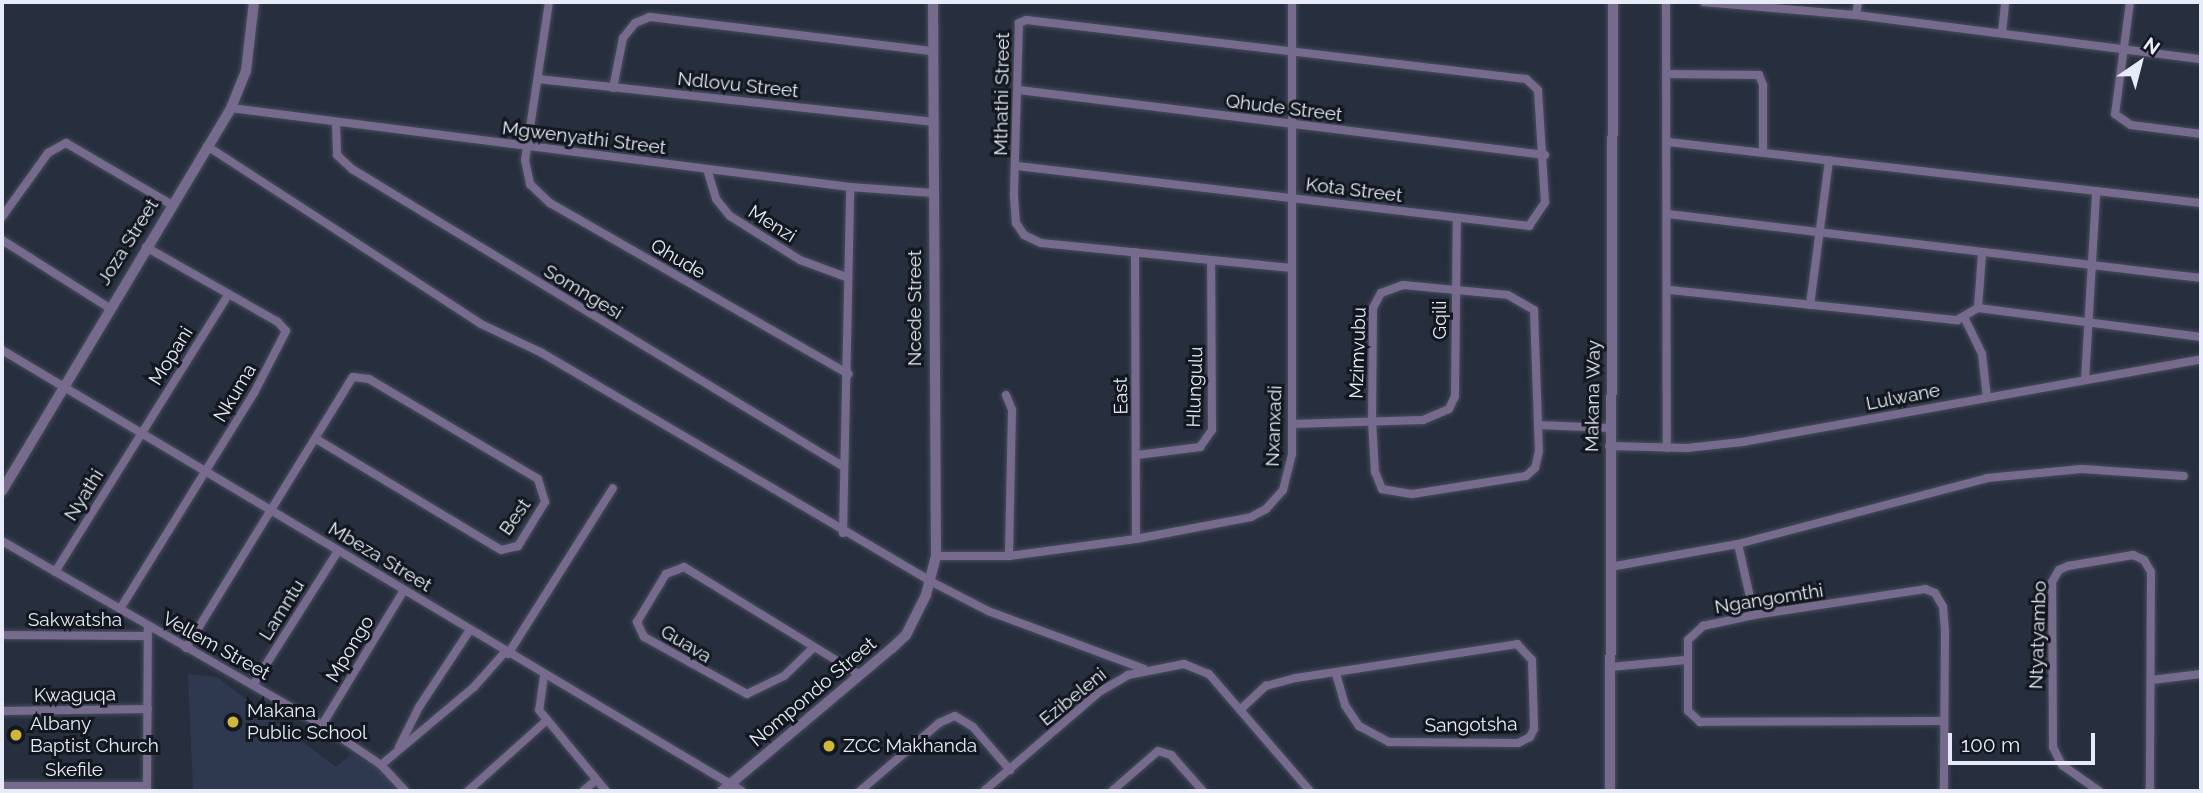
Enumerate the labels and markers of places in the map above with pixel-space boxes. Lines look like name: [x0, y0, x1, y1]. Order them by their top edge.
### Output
place label: Makana Public School: [247, 700, 367, 744]
place label: Albany Baptist Church: [30, 713, 159, 757]
marker: Makana Public School: [225, 714, 241, 730]
marker: Albany Baptist Church: [8, 727, 24, 743]
place label: ZCC Makhanda: [843, 735, 977, 757]
marker: ZCC Makhanda: [821, 738, 837, 754]

